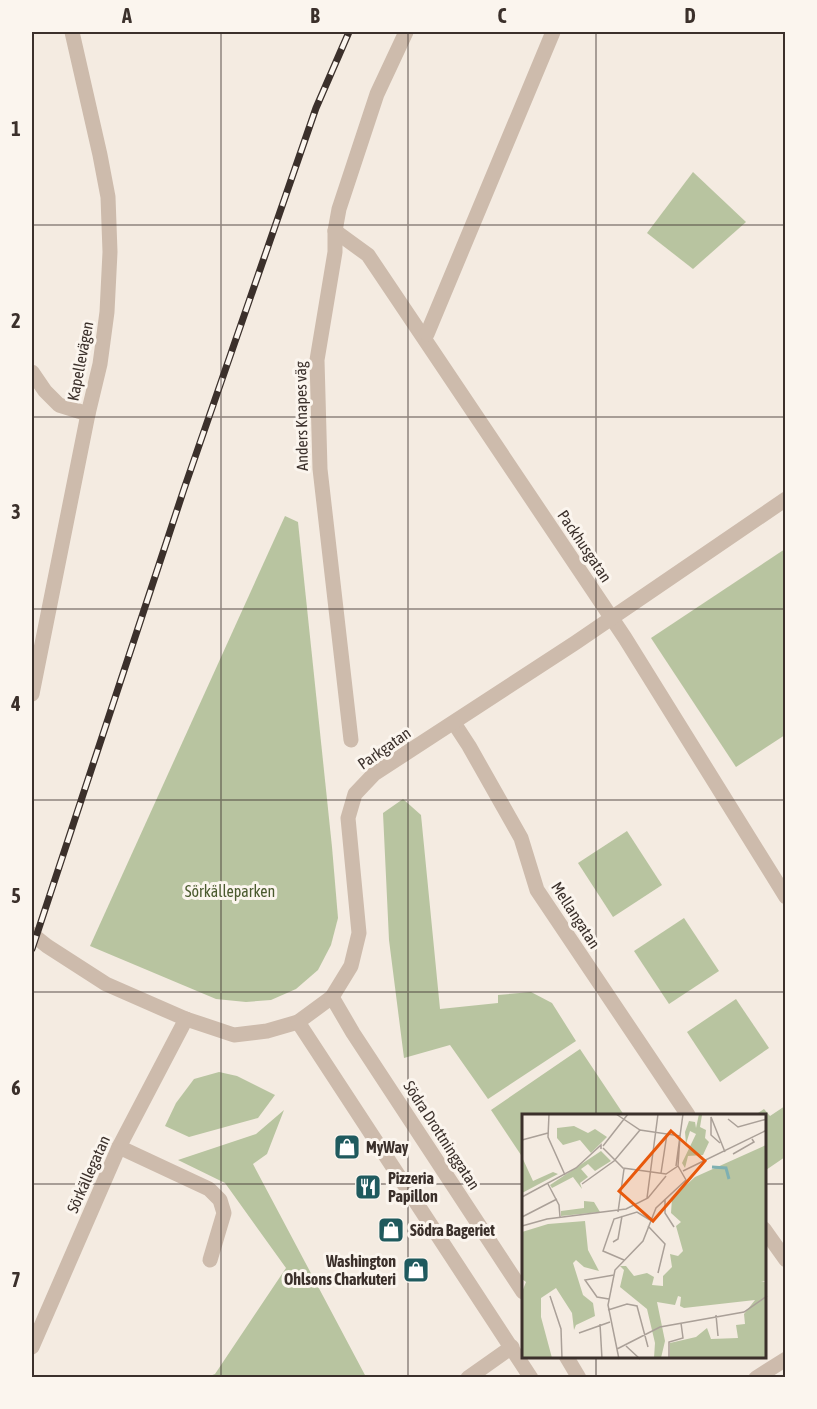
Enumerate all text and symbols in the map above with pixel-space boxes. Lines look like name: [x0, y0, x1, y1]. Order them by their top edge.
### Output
text: A: [121, 4, 132, 27]
text: B: [310, 4, 320, 27]
text: C: [498, 4, 507, 27]
text: D: [684, 4, 696, 27]
text: 1: [11, 117, 21, 140]
text: 2: [11, 309, 21, 332]
street label: Kapellevägen: [63, 320, 98, 403]
street label: Anders Knapes väg: [291, 361, 312, 471]
text: 3: [11, 500, 21, 523]
street label: Packhusgatan: [554, 507, 616, 586]
text: 4: [10, 692, 21, 715]
street label: Parkgatan: [354, 723, 415, 774]
street label: Mellangatan: [547, 878, 604, 952]
park label: Sörkälleparken: [185, 882, 275, 901]
text: 5: [11, 884, 21, 907]
text: 6: [11, 1076, 21, 1099]
street label: Södra Drottninggatan: [399, 1077, 484, 1193]
inset map: [522, 1114, 766, 1358]
street label: Sörkällegatan: [63, 1132, 114, 1216]
shop icon: MyWay: [332, 1132, 362, 1162]
place label: MyWay: [366, 1138, 409, 1156]
place label: Pizzeria Papillon: [388, 1169, 438, 1205]
restaurant icon: Pizzeria Papillon: [353, 1172, 383, 1202]
shop icon: Södra Bageriet: [376, 1215, 406, 1245]
place label: Södra Bageriet: [410, 1221, 495, 1239]
place label: Washington Ohlsons Charkuteri: [284, 1252, 396, 1288]
shop icon: Washington Ohlsons Charkuteri: [401, 1255, 431, 1285]
text: 7: [11, 1268, 21, 1291]

